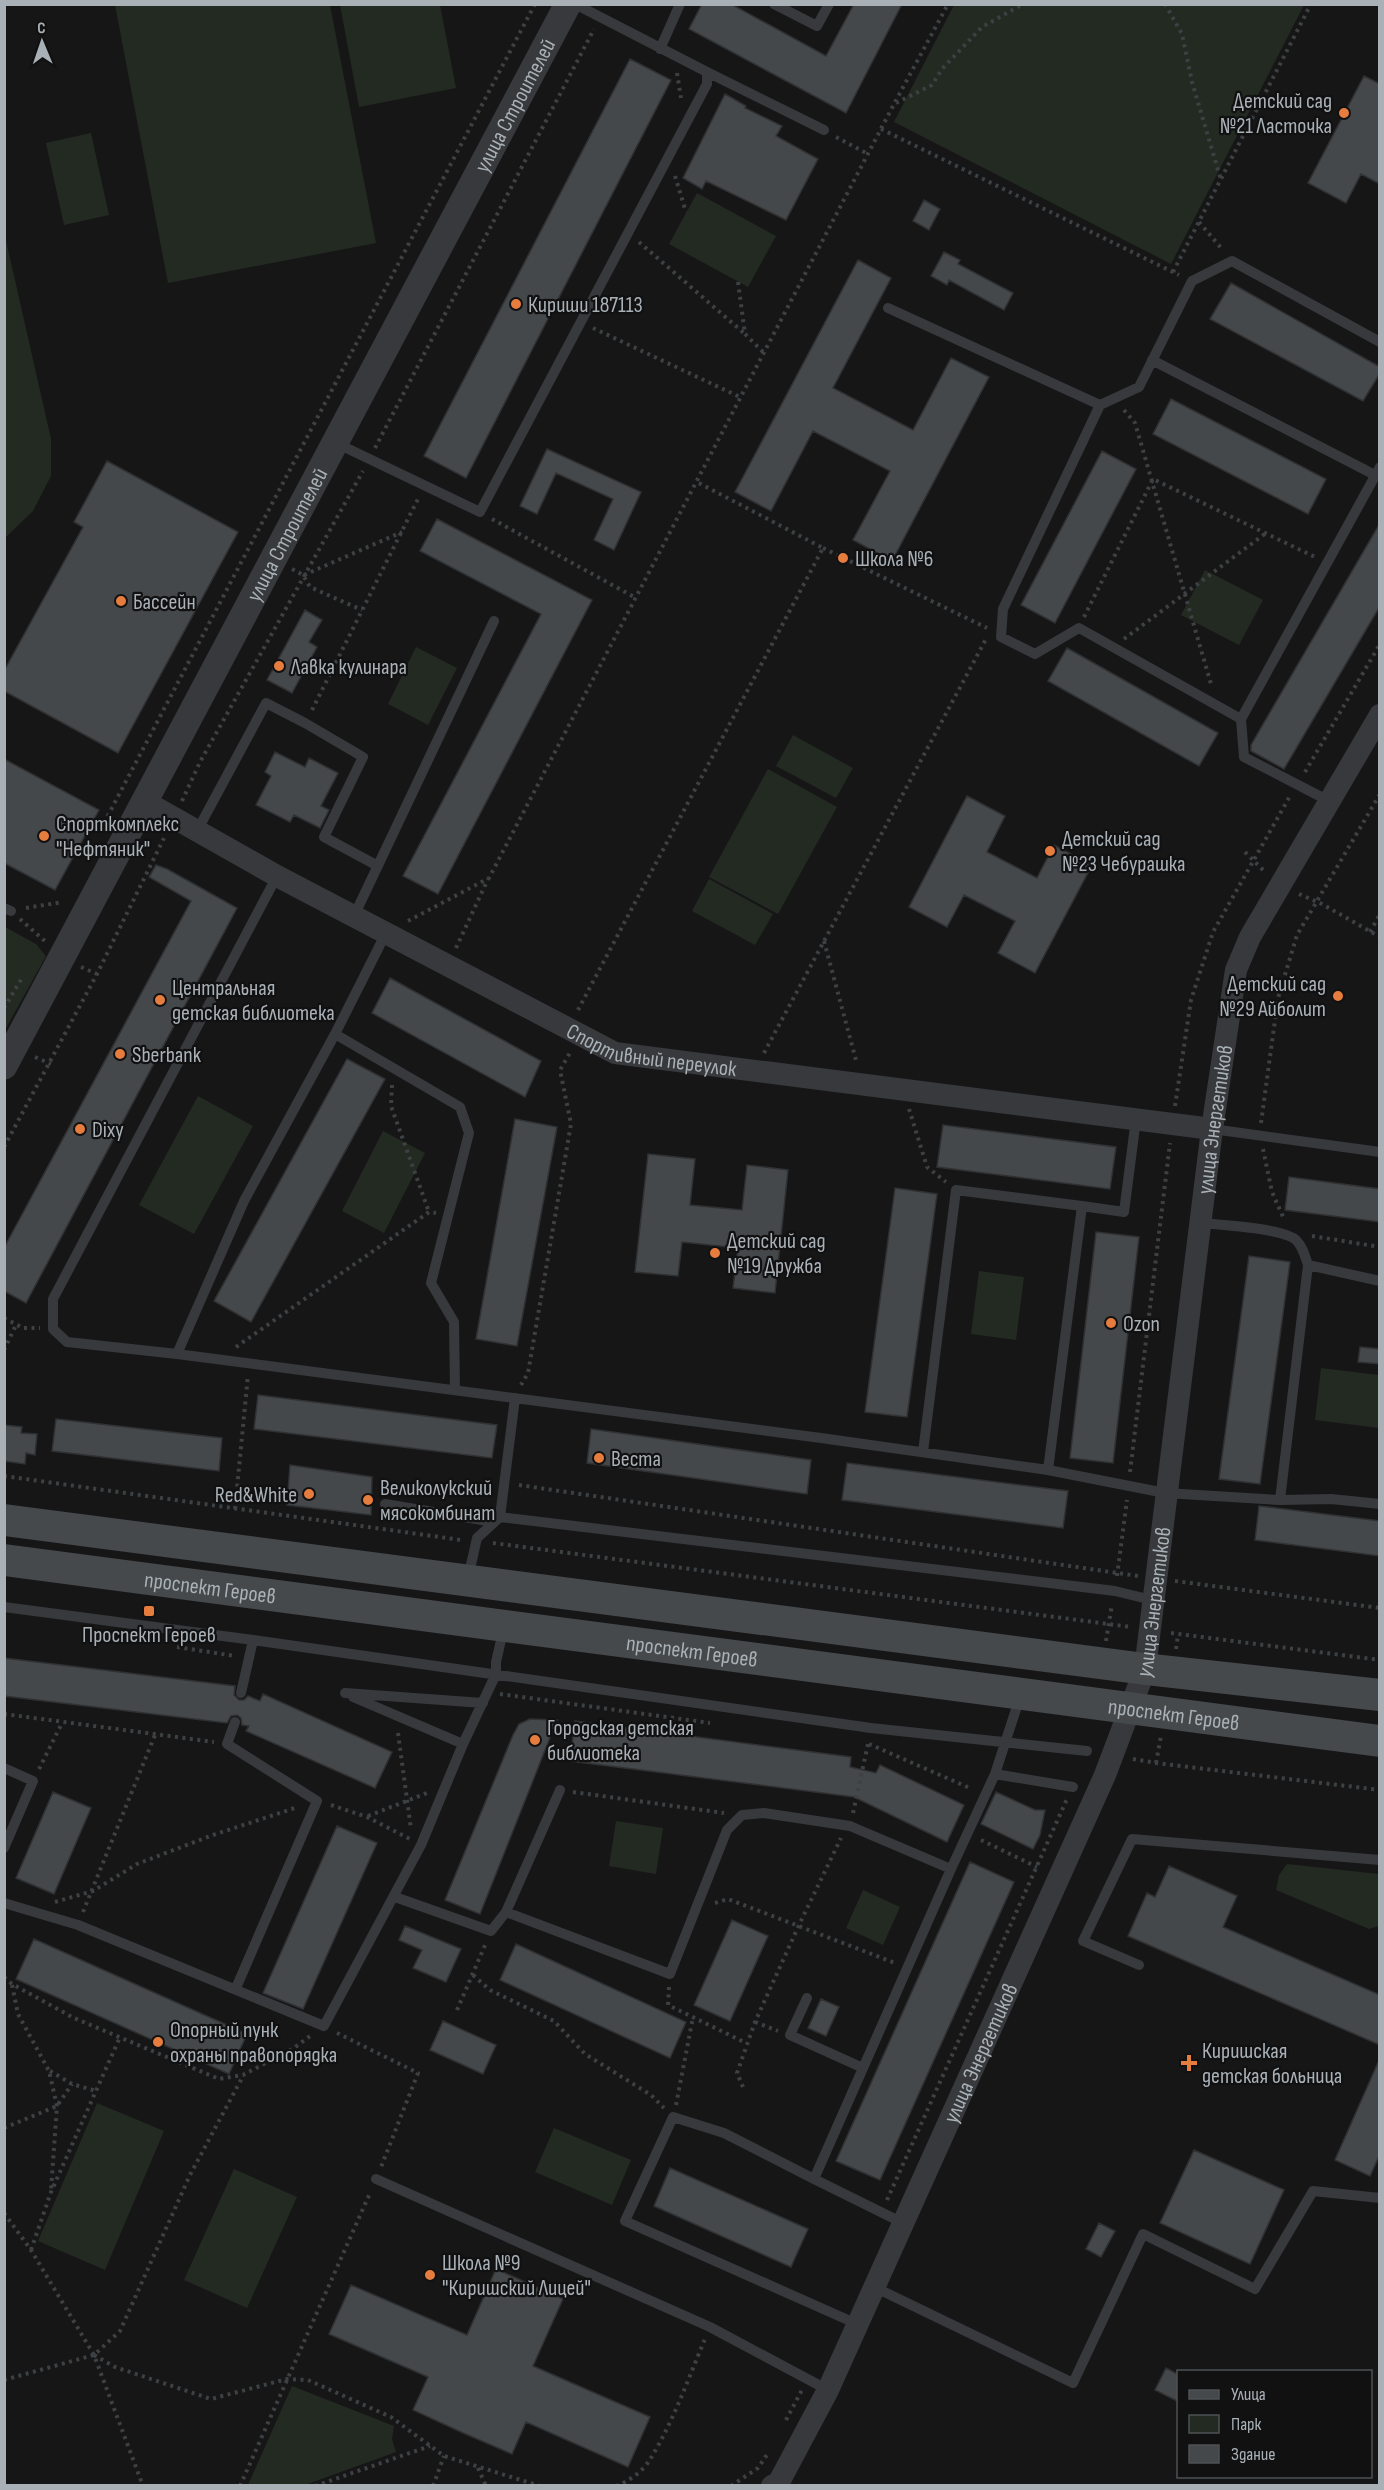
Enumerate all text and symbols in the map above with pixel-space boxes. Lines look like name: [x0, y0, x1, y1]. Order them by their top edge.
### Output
north arrow: [12, 12, 72, 72]
text: С: [37, 19, 46, 38]
street label: улица Строителей: [469, 34, 562, 177]
place label: Детский сад №21 Ласточка: [1220, 88, 1332, 140]
marker: Детский сад №21 Ласточка: [1337, 106, 1351, 120]
place label: Кириши 187113: [528, 292, 643, 319]
marker: Кириши 187113: [509, 297, 523, 311]
street label: улица Строителей: [241, 464, 334, 606]
place label: Школа №6: [855, 546, 933, 573]
marker: Школа №6: [836, 551, 850, 565]
place label: Бассейн: [133, 589, 196, 616]
marker: Бассейн: [114, 594, 128, 608]
place label: Лавка кулинара: [290, 654, 407, 681]
marker: Лавка кулинара: [272, 659, 286, 673]
place label: Спорткомплекс "Нефтяник": [56, 811, 179, 863]
place label: Детский сад №23 Чебурашка: [1062, 826, 1186, 878]
marker: Спорткомплекс "Нефтяник": [37, 829, 51, 843]
marker: Детский сад №23 Чебурашка: [1043, 844, 1057, 858]
place label: Детский сад №29 Айболит: [1219, 971, 1326, 1023]
place label: Центральная детская библиотека: [172, 975, 335, 1027]
marker: Детский сад №29 Айболит: [1331, 989, 1345, 1003]
marker: Центральная детская библиотека: [153, 993, 167, 1007]
street label: Спортивный переулок: [562, 1018, 739, 1083]
place label: Sberbank: [132, 1042, 202, 1069]
street label: улица Энергетиков: [1192, 1043, 1240, 1196]
marker: Sberbank: [113, 1047, 127, 1061]
place label: Dixy: [92, 1117, 124, 1144]
marker: Dixy: [73, 1122, 87, 1136]
place label: Детский сад №19 Дружба: [727, 1228, 826, 1280]
marker: Детский сад №19 Дружба: [708, 1246, 722, 1260]
place label: Ozon: [1123, 1311, 1160, 1338]
marker: Ozon: [1104, 1316, 1118, 1330]
place label: Веста: [611, 1446, 661, 1473]
marker: Веста: [592, 1451, 606, 1465]
place label: Великолукский мясокомбинат: [380, 1475, 495, 1527]
place label: Red&White: [215, 1482, 297, 1509]
marker: Red&White: [302, 1487, 316, 1501]
marker: Великолукский мясокомбинат: [361, 1493, 375, 1507]
street label: улица Энергетиков: [1131, 1525, 1178, 1681]
street label: проспект Героев: [143, 1567, 277, 1611]
marker: Проспект Героев: [142, 1604, 156, 1618]
place label: Проспект Героев: [82, 1622, 216, 1649]
street label: проспект Героев: [625, 1630, 759, 1674]
street label: проспект Героев: [1106, 1693, 1241, 1737]
place label: Городская детская библиотека: [547, 1715, 694, 1767]
marker: Городская детская библиотека: [528, 1733, 542, 1747]
street label: улица Энергетиков: [938, 1979, 1024, 2128]
place label: Опорный пунк охраны правопорядка: [170, 2017, 337, 2069]
marker: Опорный пунк охраны правопорядка: [151, 2035, 165, 2049]
place label: Киришская детская больница: [1202, 2038, 1342, 2090]
marker: Киришская детская больница: [1180, 2054, 1198, 2072]
place label: Школа №9 "Киришский Лицей": [442, 2250, 591, 2302]
marker: Школа №9 "Киришский Лицей": [423, 2268, 437, 2282]
legend: [1177, 2370, 1372, 2478]
text: Улица: [1231, 2384, 1266, 2405]
text: Парк: [1231, 2414, 1262, 2435]
text: Здание: [1231, 2444, 1276, 2465]

